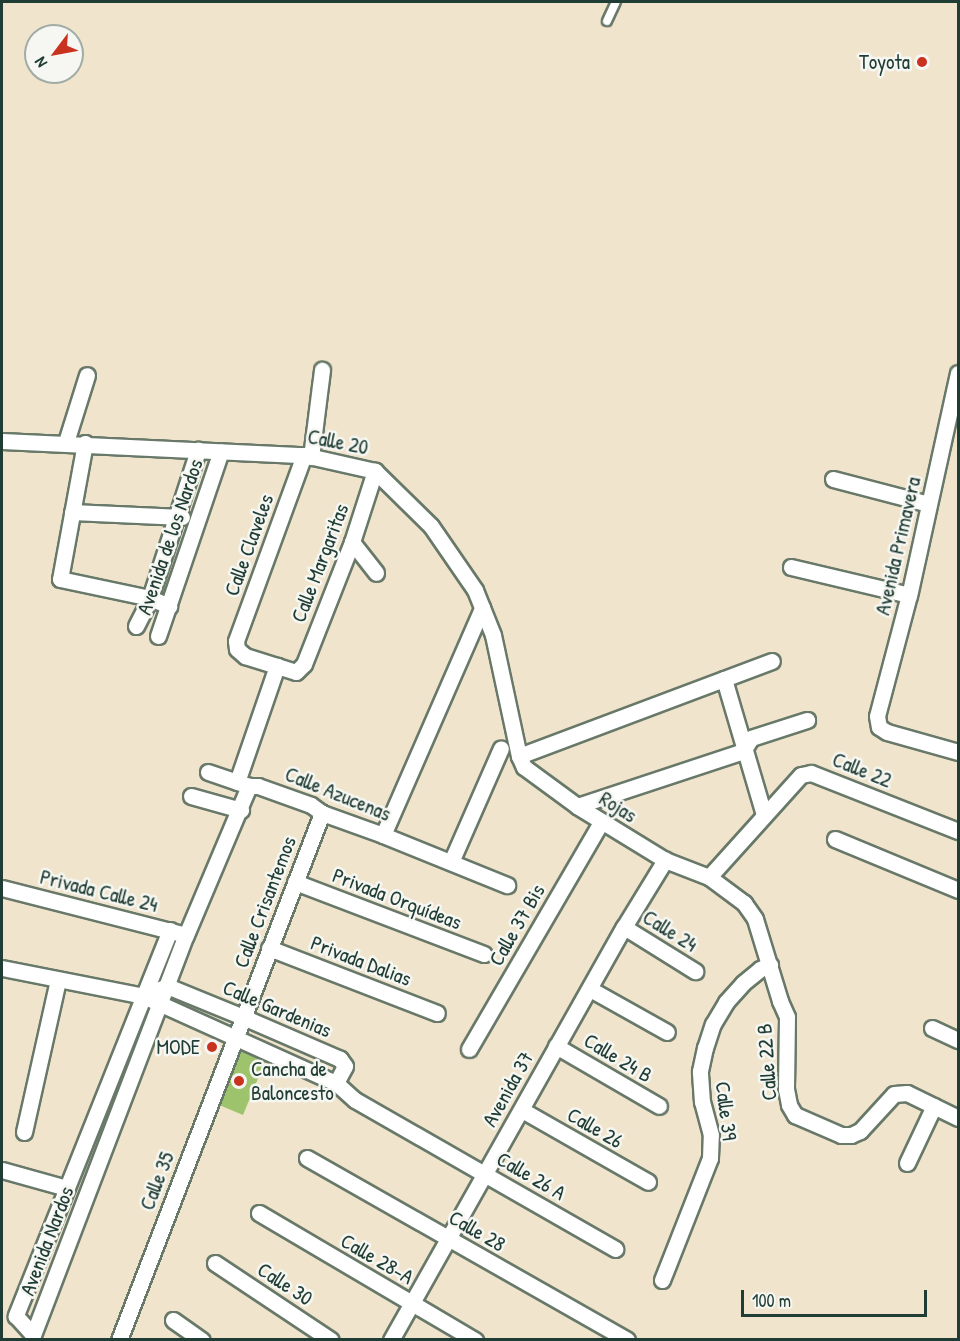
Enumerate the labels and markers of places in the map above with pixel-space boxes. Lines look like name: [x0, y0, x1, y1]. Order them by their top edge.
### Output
place label: Toyota: [859, 49, 910, 75]
marker: Toyota: [915, 55, 929, 69]
place label: MODE: [157, 1034, 200, 1060]
marker: MODE: [205, 1040, 219, 1054]
place label: Cancha de Baloncesto: [251, 1056, 334, 1106]
marker: Cancha de Baloncesto: [232, 1074, 246, 1088]

